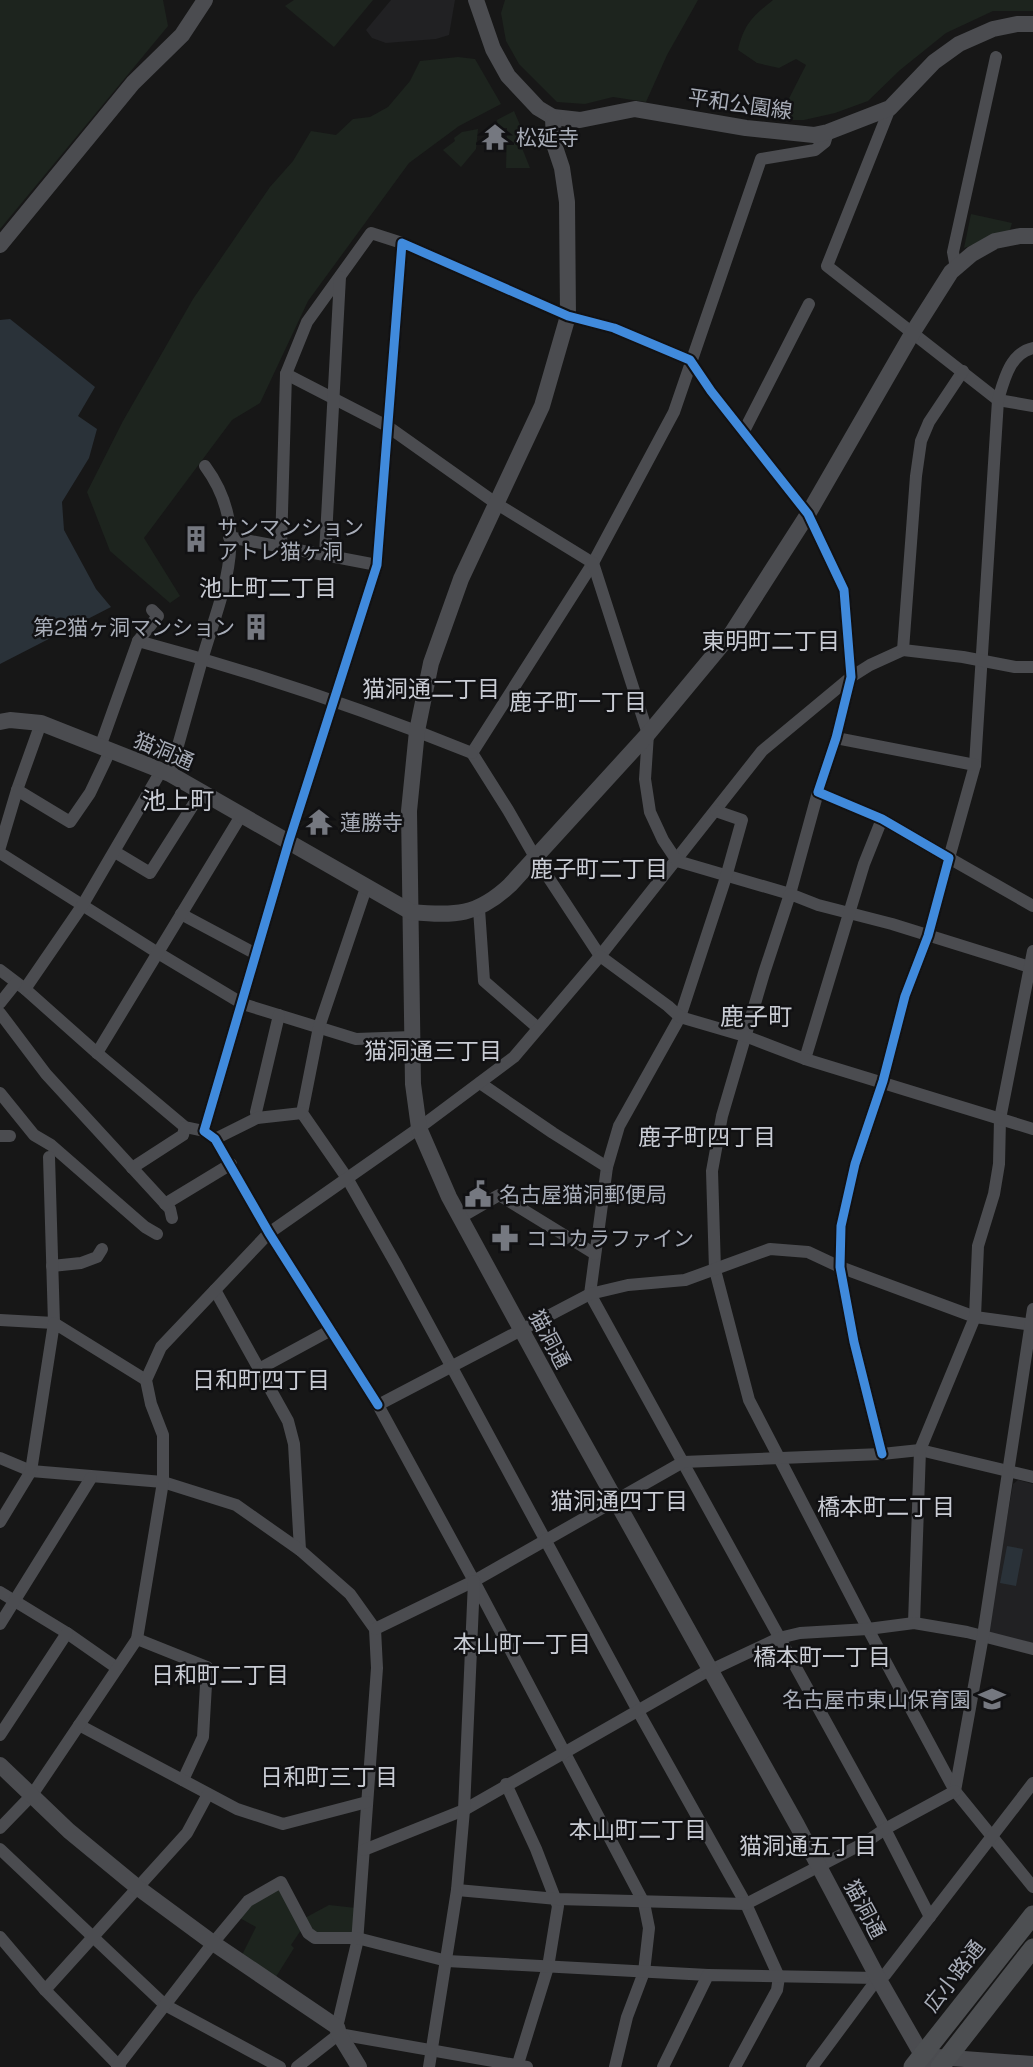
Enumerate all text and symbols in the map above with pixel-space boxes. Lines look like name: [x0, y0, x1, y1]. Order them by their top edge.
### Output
street label: 平和公園線: [686, 83, 794, 125]
temple icon: 松延寺: [480, 122, 510, 152]
place label: 松延寺: [516, 124, 579, 151]
place label: サンマンション アトレ猫ヶ洞: [217, 514, 364, 565]
building icon: サンマンション アトレ猫ヶ洞: [181, 524, 211, 554]
district label: 池上町二丁目: [199, 573, 337, 603]
building icon: 第2猫ヶ洞マンション: [241, 612, 271, 642]
place label: 第2猫ヶ洞マンション: [33, 614, 235, 641]
district label: 東明町二丁目: [702, 626, 840, 656]
district label: 猫洞通二丁目: [362, 674, 500, 704]
district label: 鹿子町一丁目: [509, 687, 647, 717]
street label: 猫洞通: [130, 726, 198, 776]
district label: 池上町: [142, 785, 214, 816]
temple icon: 蓮勝寺: [304, 807, 334, 837]
place label: 蓮勝寺: [340, 809, 403, 836]
district label: 鹿子町二丁目: [530, 854, 668, 884]
district label: 鹿子町: [720, 1001, 792, 1032]
district label: 猫洞通三丁目: [364, 1036, 502, 1066]
district label: 鹿子町四丁目: [638, 1122, 776, 1152]
public building icon: 名古屋猫洞郵便局: [463, 1179, 493, 1209]
place label: 名古屋猫洞郵便局: [499, 1181, 667, 1208]
pharmacy icon: ココカラファイン: [490, 1223, 520, 1253]
place label: ココカラファイン: [526, 1225, 694, 1252]
street label: 猫洞通: [523, 1305, 577, 1373]
district label: 日和町四丁目: [192, 1365, 330, 1395]
district label: 猫洞通四丁目: [550, 1486, 688, 1516]
district label: 橋本町二丁目: [817, 1492, 955, 1522]
district label: 本山町一丁目: [453, 1629, 591, 1659]
district label: 橋本町一丁目: [753, 1642, 891, 1672]
district label: 日和町二丁目: [151, 1660, 289, 1690]
school or university icon: 名古屋市東山保育園: [977, 1684, 1007, 1714]
place label: 名古屋市東山保育園: [782, 1686, 971, 1713]
district label: 日和町三丁目: [260, 1762, 398, 1792]
district label: 本山町二丁目: [569, 1815, 707, 1845]
district label: 猫洞通五丁目: [739, 1831, 877, 1861]
street label: 猫洞通: [838, 1875, 892, 1943]
street label: 広小路通: [918, 1935, 990, 2017]

